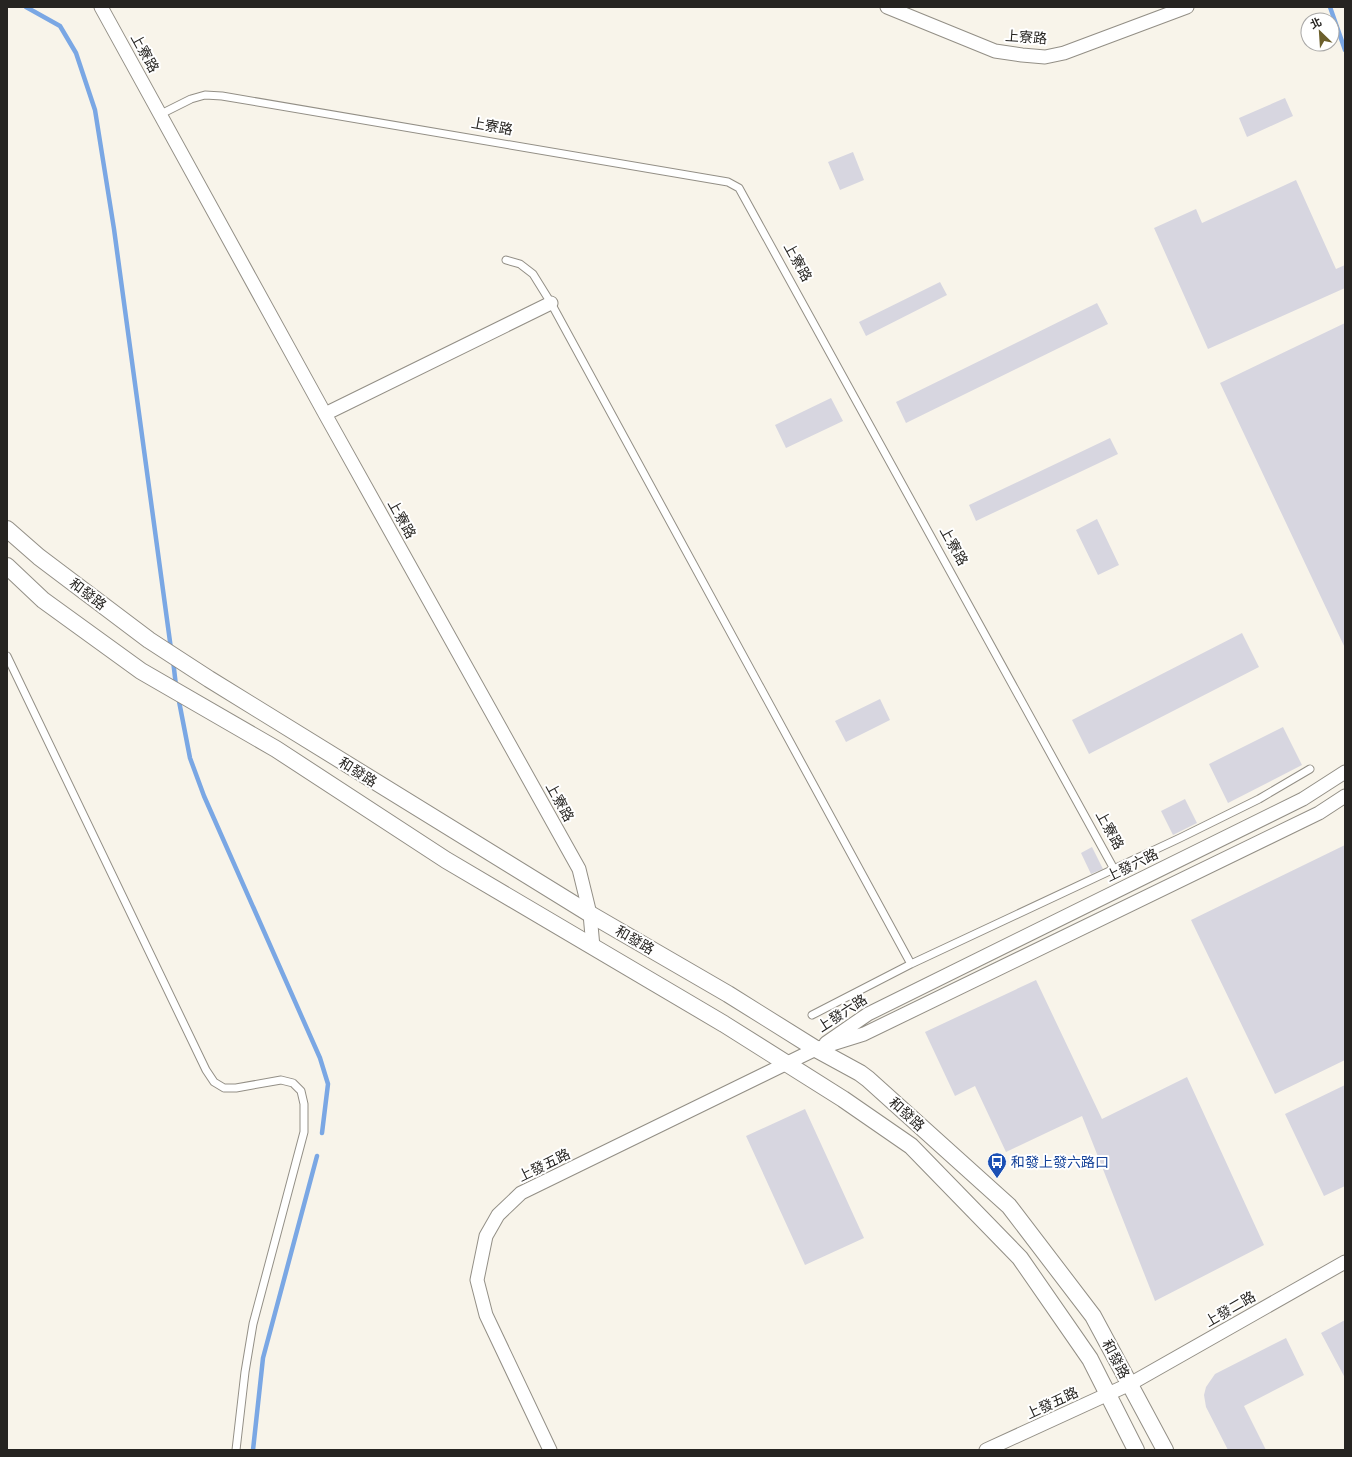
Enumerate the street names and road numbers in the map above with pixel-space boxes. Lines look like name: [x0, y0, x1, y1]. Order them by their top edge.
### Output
street label: 上寮路: [1004, 26, 1048, 48]
street label: 上寮路: [126, 30, 164, 76]
street label: 上寮路: [470, 113, 514, 139]
street label: 上寮路: [779, 239, 817, 285]
street label: 上寮路: [383, 496, 421, 542]
street label: 上寮路: [935, 523, 973, 569]
street label: 和發路: [65, 573, 111, 615]
street label: 和發路: [335, 752, 381, 792]
street label: 上寮路: [541, 779, 579, 825]
street label: 上寮路: [1091, 807, 1129, 853]
street label: 上發六路: [1102, 844, 1162, 886]
street label: 和發路: [612, 921, 658, 959]
street label: 上發六路: [813, 989, 871, 1037]
street label: 和發路: [885, 1093, 929, 1135]
street label: 上發五路: [514, 1144, 574, 1186]
street label: 上發二路: [1201, 1286, 1259, 1332]
street label: 和發路: [1097, 1336, 1135, 1382]
street label: 上發五路: [1022, 1382, 1082, 1424]

